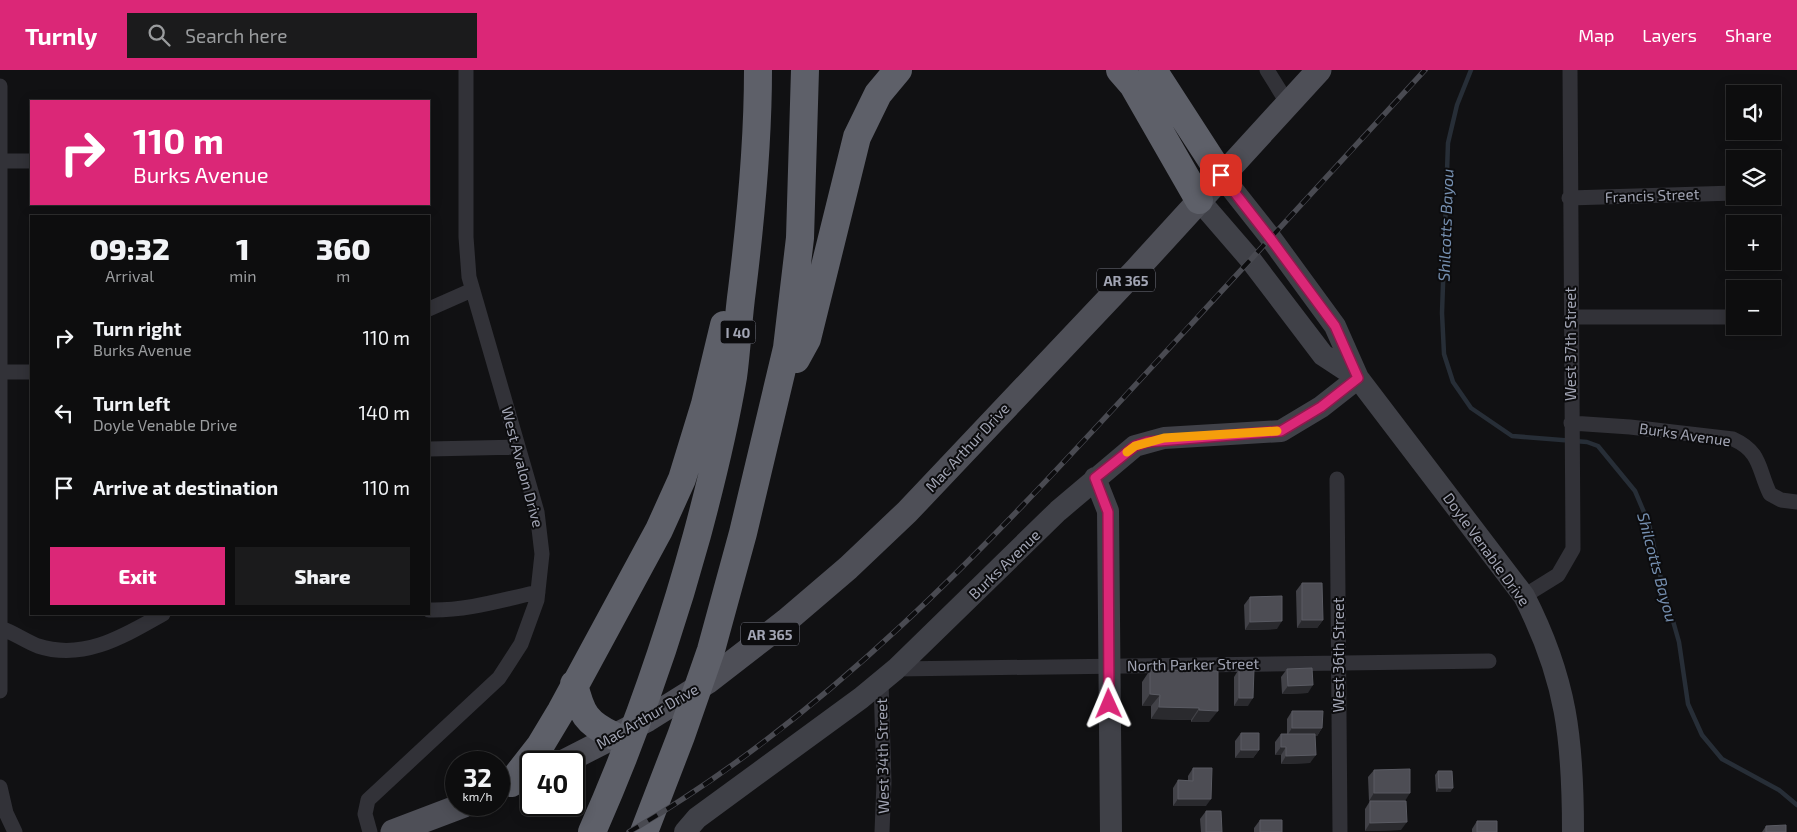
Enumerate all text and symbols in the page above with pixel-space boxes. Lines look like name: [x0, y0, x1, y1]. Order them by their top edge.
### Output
search box: [127, 13, 477, 58]
text: Turnly: [25, 21, 97, 50]
icon: search: [145, 21, 173, 49]
text: Search here: [185, 24, 287, 47]
text: Map: [1578, 24, 1614, 46]
text: Layers: [1642, 24, 1697, 46]
text: Share: [1725, 24, 1772, 46]
map controls: [1726, 85, 1781, 335]
button: sound: [1726, 85, 1781, 140]
text: 110 m: [133, 119, 224, 161]
icon: right: [50, 120, 115, 185]
button: layers: [1726, 150, 1781, 205]
pin: [1200, 154, 1242, 196]
text: Burks Avenue: [133, 161, 268, 187]
icon: arrive: [1207, 161, 1235, 189]
water label: Shilcotts Bayou: [1434, 168, 1457, 282]
street label: Francis Street: [1604, 184, 1700, 206]
button: +: [1726, 215, 1781, 270]
text: 09:32: [89, 230, 170, 266]
text: 1: [236, 230, 250, 266]
text: 360: [316, 230, 371, 266]
text: Arrival: [105, 266, 154, 285]
text: min: [229, 266, 257, 285]
text: m: [336, 266, 350, 285]
road number: AR 365: [1097, 268, 1155, 292]
button: −: [1726, 280, 1781, 335]
street label: West 37th Street: [1561, 287, 1579, 401]
text: Turn right: [93, 317, 181, 340]
road number: I 40: [720, 320, 756, 344]
icon: right: [50, 324, 78, 352]
text: 110 m: [363, 326, 410, 349]
text: Burks Avenue: [93, 340, 192, 359]
text: Turn left: [93, 392, 170, 415]
icon: left: [50, 399, 78, 427]
street label: Mac Arthur Drive: [921, 399, 1013, 495]
text: 140 m: [358, 401, 410, 424]
street label: West Avalon Drive: [498, 405, 548, 529]
text: Doyle Venable Drive: [93, 415, 237, 434]
street label: Burks Avenue: [1638, 419, 1732, 449]
icon: arrive: [50, 474, 78, 502]
text: Arrive at destination: [93, 476, 278, 499]
text: 110 m: [363, 476, 410, 499]
street label: Doyle Venable Drive: [1440, 489, 1534, 609]
water label: Shilcotts Bayou: [1633, 510, 1682, 624]
street label: Burks Avenue: [965, 525, 1043, 603]
button: Exit: [50, 547, 225, 605]
button: Share: [235, 547, 410, 605]
street label: West 36th Street: [1329, 597, 1347, 713]
road number: AR 365: [741, 622, 799, 646]
street label: North Parker Street: [1127, 654, 1259, 674]
position arrow: [1082, 677, 1134, 729]
street label: Mac Arthur Drive: [593, 680, 701, 752]
street label: West 34th Street: [872, 698, 892, 814]
speed limit sign: 40: [520, 751, 585, 816]
text: 32: [463, 762, 492, 792]
text: km/h: [463, 789, 492, 803]

